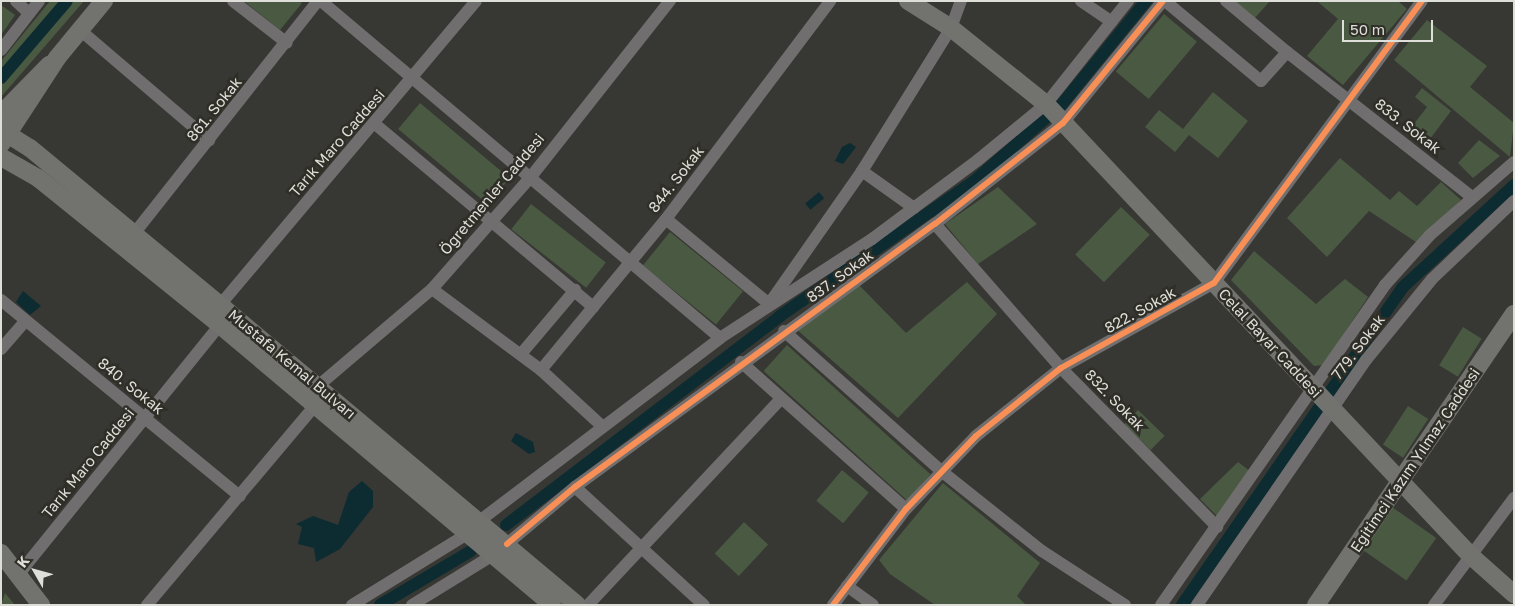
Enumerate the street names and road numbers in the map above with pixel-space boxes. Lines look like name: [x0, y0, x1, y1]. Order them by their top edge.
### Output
street label: 861. Sokak: [183, 73, 245, 145]
street label: Tarık Maro Caddesi: [286, 86, 388, 200]
street label: 833. Sokak: [1371, 95, 1445, 157]
street label: Öğretmenler Caddesi: [436, 130, 548, 258]
street label: 844. Sokak: [644, 142, 708, 216]
street label: 837. Sokak: [803, 246, 877, 306]
street label: 822. Sokak: [1101, 283, 1179, 337]
street label: Celal Bayar Caddesi: [1215, 285, 1325, 401]
street label: Mustafa Kemal Bulvarı: [225, 305, 359, 423]
street label: 779. Sokak: [1328, 311, 1388, 383]
street label: 840. Sokak: [94, 354, 168, 418]
street label: 832. Sokak: [1081, 365, 1149, 435]
street label: Eğitimci Kazım Yılmaz Caddesi: [1347, 365, 1483, 555]
street label: Tarık Maro Caddesi: [38, 404, 138, 522]

